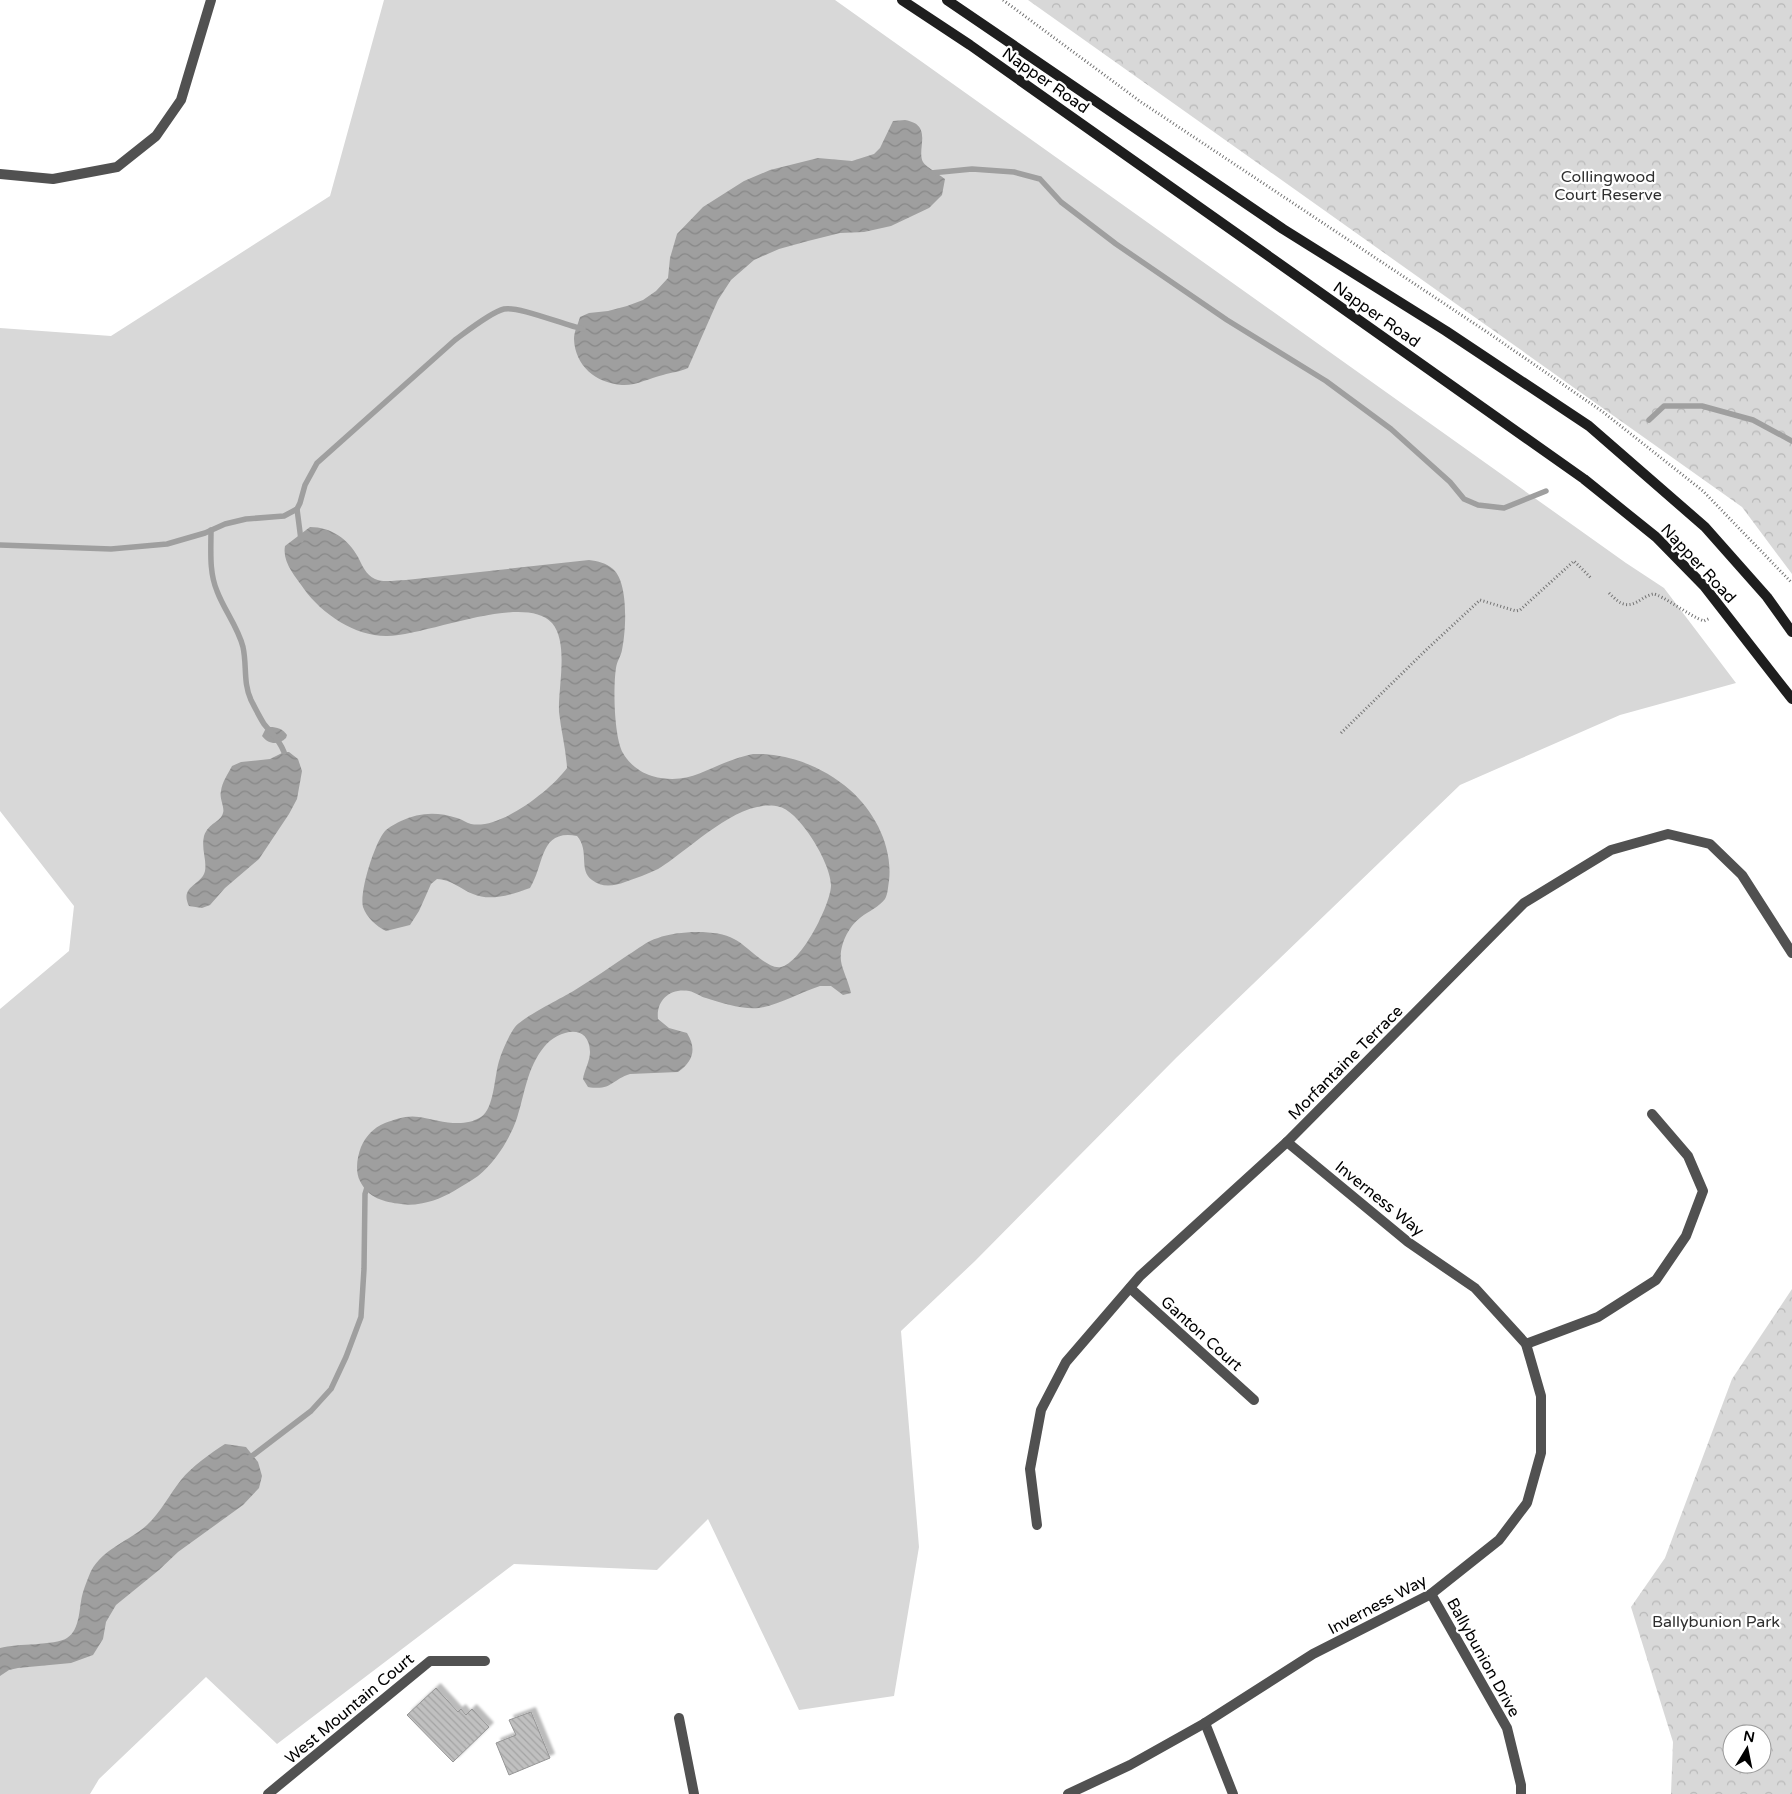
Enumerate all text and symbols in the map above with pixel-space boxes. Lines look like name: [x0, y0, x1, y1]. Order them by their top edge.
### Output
street label: Napper Road: [998, 43, 1093, 118]
park label: Collingwood Court Reserve: [1554, 167, 1662, 205]
street label: Napper Road: [1329, 277, 1424, 352]
street label: Napper Road: [1656, 520, 1740, 608]
street label: Morfantaine Terrace: [1284, 1001, 1407, 1124]
street label: Inverness Way: [1331, 1157, 1428, 1241]
street label: Ganton Court: [1156, 1292, 1246, 1376]
street label: Inverness Way: [1325, 1570, 1431, 1639]
street label: Ballybunion Drive: [1442, 1594, 1524, 1721]
park label: Ballybunion Park: [1652, 1612, 1780, 1632]
street label: West Mountain Court: [281, 1649, 418, 1769]
north arrow: [1722, 1724, 1772, 1774]
text: N: [1742, 1727, 1756, 1746]

